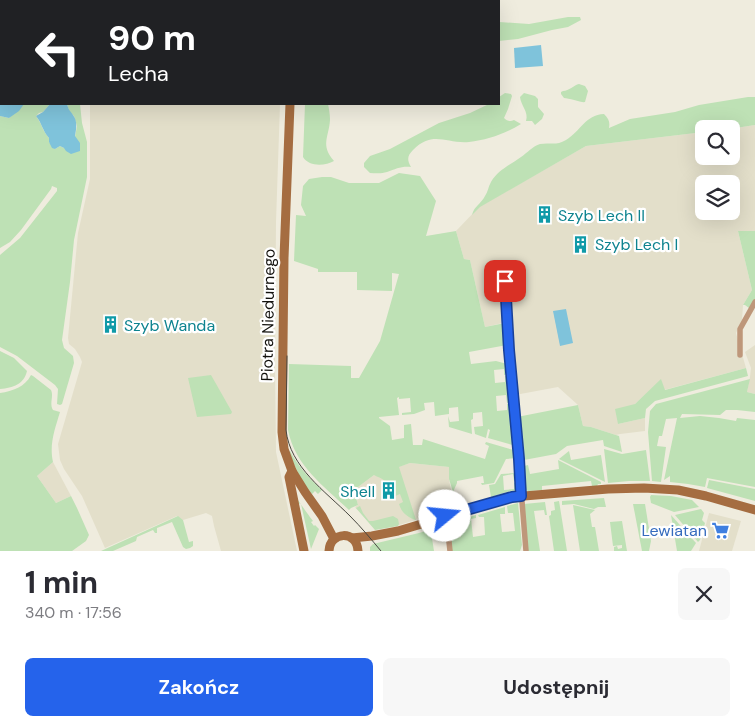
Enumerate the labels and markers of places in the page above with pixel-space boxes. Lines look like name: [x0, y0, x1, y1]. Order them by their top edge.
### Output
building icon: Szyb Lech II: [534, 205, 554, 225]
place label: Szyb Lech II: [558, 205, 645, 226]
building icon: Szyb Lech I: [571, 234, 591, 254]
place label: Szyb Lech I: [595, 234, 678, 255]
pin: [484, 260, 526, 302]
building icon: Szyb Wanda: [100, 315, 120, 335]
place label: Szyb Wanda: [124, 315, 215, 336]
place label: Shell: [340, 481, 375, 502]
building icon: Shell: [379, 481, 399, 501]
place label: Lewiatan: [641, 520, 707, 541]
supermarket icon: Lewiatan: [711, 520, 731, 540]

